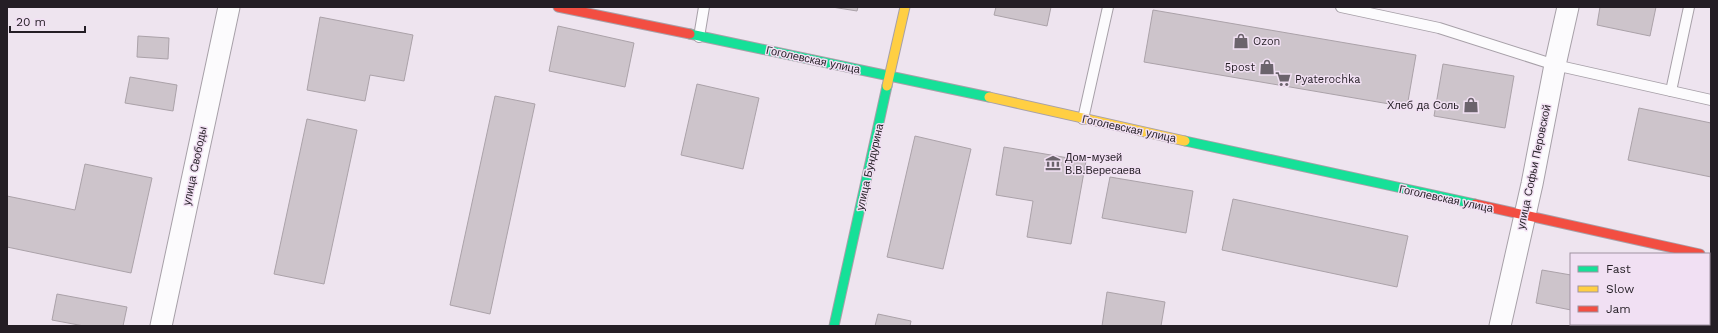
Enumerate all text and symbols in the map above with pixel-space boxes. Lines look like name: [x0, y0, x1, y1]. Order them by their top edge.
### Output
scale bar: [10, 8, 85, 34]
text: 20 m: [16, 15, 46, 29]
shop icon: Ozon: [1232, 32, 1250, 50]
place label: Ozon: [1253, 35, 1280, 48]
street label: Гоголевская улица: [765, 44, 862, 77]
shop icon: 5post: [1258, 58, 1276, 76]
place label: 5post: [1225, 61, 1255, 74]
supermarket icon: Pyaterochka: [1274, 70, 1292, 88]
place label: Pyaterochka: [1295, 73, 1360, 86]
shop icon: Хлеб да Соль: [1462, 96, 1480, 114]
place label: Хлеб да Соль: [1387, 99, 1459, 112]
street label: улица Софьи Перовской: [1514, 103, 1554, 231]
street label: Гоголевская улица: [1081, 113, 1178, 146]
street label: улица Бундурина: [854, 121, 887, 212]
street label: улица Свободы: [180, 125, 210, 207]
place label: Дом-музей В.В.Вересаева: [1065, 151, 1142, 177]
museum icon: Дом-музей В.В.Вересаева: [1044, 154, 1062, 172]
street label: Гоголевская улица: [1398, 183, 1495, 216]
legend: [1570, 253, 1710, 325]
text: Fast: [1606, 262, 1631, 276]
text: Slow: [1606, 282, 1634, 296]
text: Jam: [1606, 302, 1631, 316]

